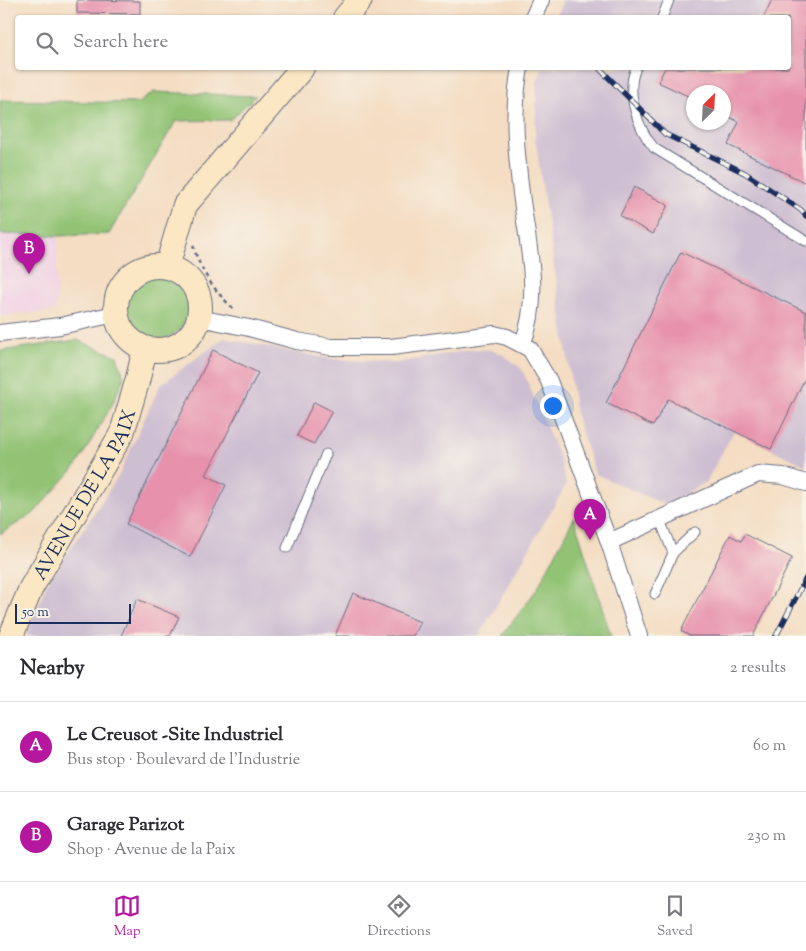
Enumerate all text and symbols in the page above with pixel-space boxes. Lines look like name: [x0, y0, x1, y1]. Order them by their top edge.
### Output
search box: [15, 15, 791, 70]
icon: search: [33, 29, 61, 57]
text: Search here: [73, 29, 168, 56]
north arrow: [686, 85, 731, 130]
pin: B: [13, 233, 45, 274]
your location: [540, 393, 566, 419]
street label: AVENUE DE LA PAIX: [28, 406, 144, 586]
pin: A: [574, 499, 606, 540]
scale bar: [15, 601, 131, 624]
text: 50 m: [22, 603, 49, 623]
text: Nearby: [20, 654, 85, 684]
text: 2 results: [730, 657, 786, 680]
text: Le Creusot -Site Industriel: [67, 722, 283, 749]
text: A: [30, 735, 43, 758]
text: 60 m: [753, 735, 786, 758]
text: Bus stop · Boulevard de l'Industrie: [67, 749, 300, 772]
text: Garage Parizot: [67, 812, 184, 839]
text: B: [31, 825, 41, 848]
text: 230 m: [747, 825, 786, 848]
text: Shop · Avenue de la Paix: [67, 839, 235, 862]
tab: Map: [113, 892, 141, 942]
tab: Directions: [367, 892, 431, 942]
tab: Saved: [657, 892, 693, 942]

